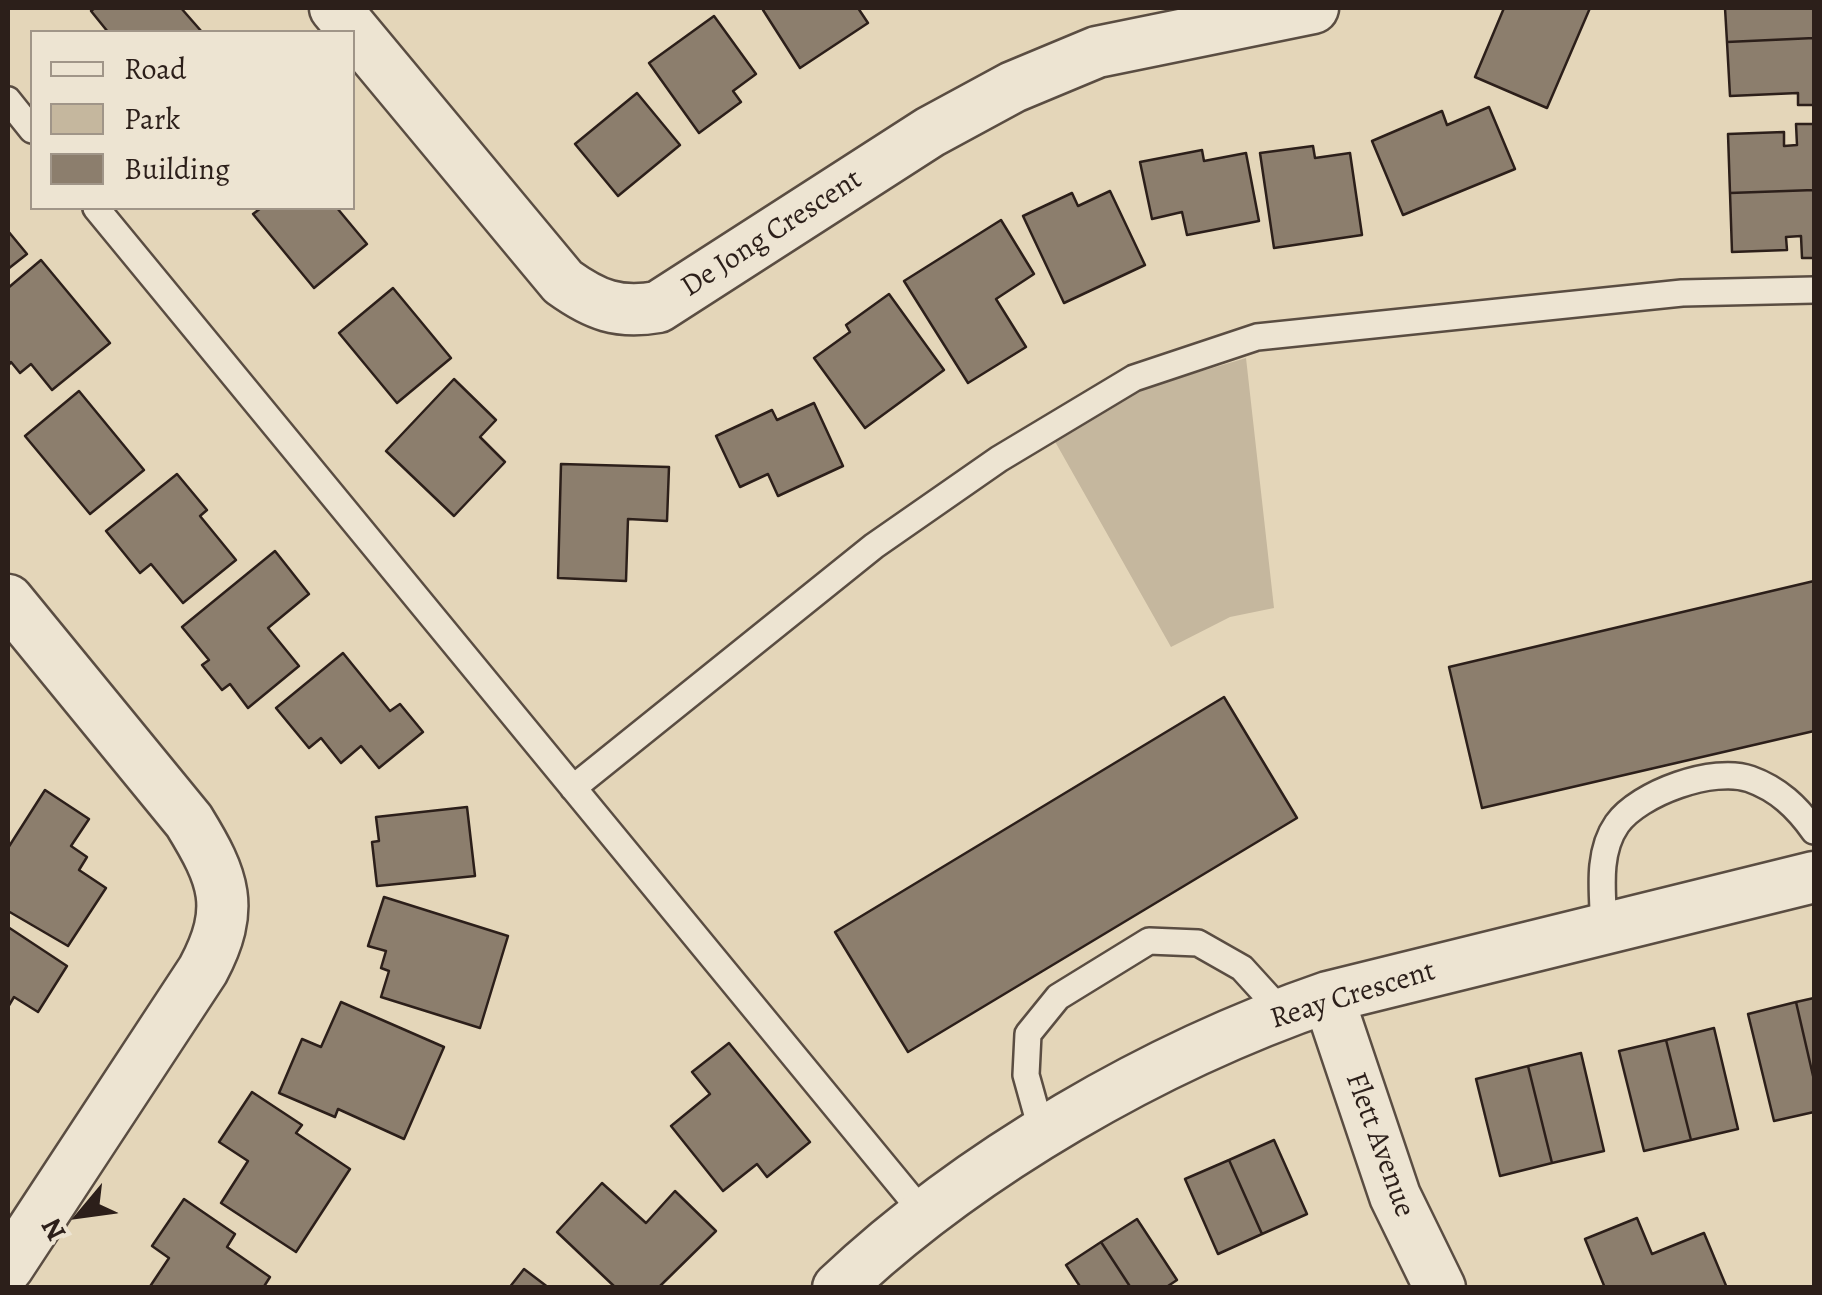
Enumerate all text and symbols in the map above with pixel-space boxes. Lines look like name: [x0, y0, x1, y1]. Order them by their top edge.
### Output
legend: [30, 30, 355, 210]
text: Road: [124, 49, 186, 89]
text: Park: [124, 99, 180, 139]
text: Building: [124, 149, 230, 189]
street label: De Jong Crescent: [675, 162, 869, 306]
street label: Reay Crescent: [1266, 954, 1440, 1038]
street label: Flett Avenue: [1336, 1068, 1422, 1222]
north arrow: [30, 1165, 130, 1265]
text: N: [32, 1211, 75, 1248]

